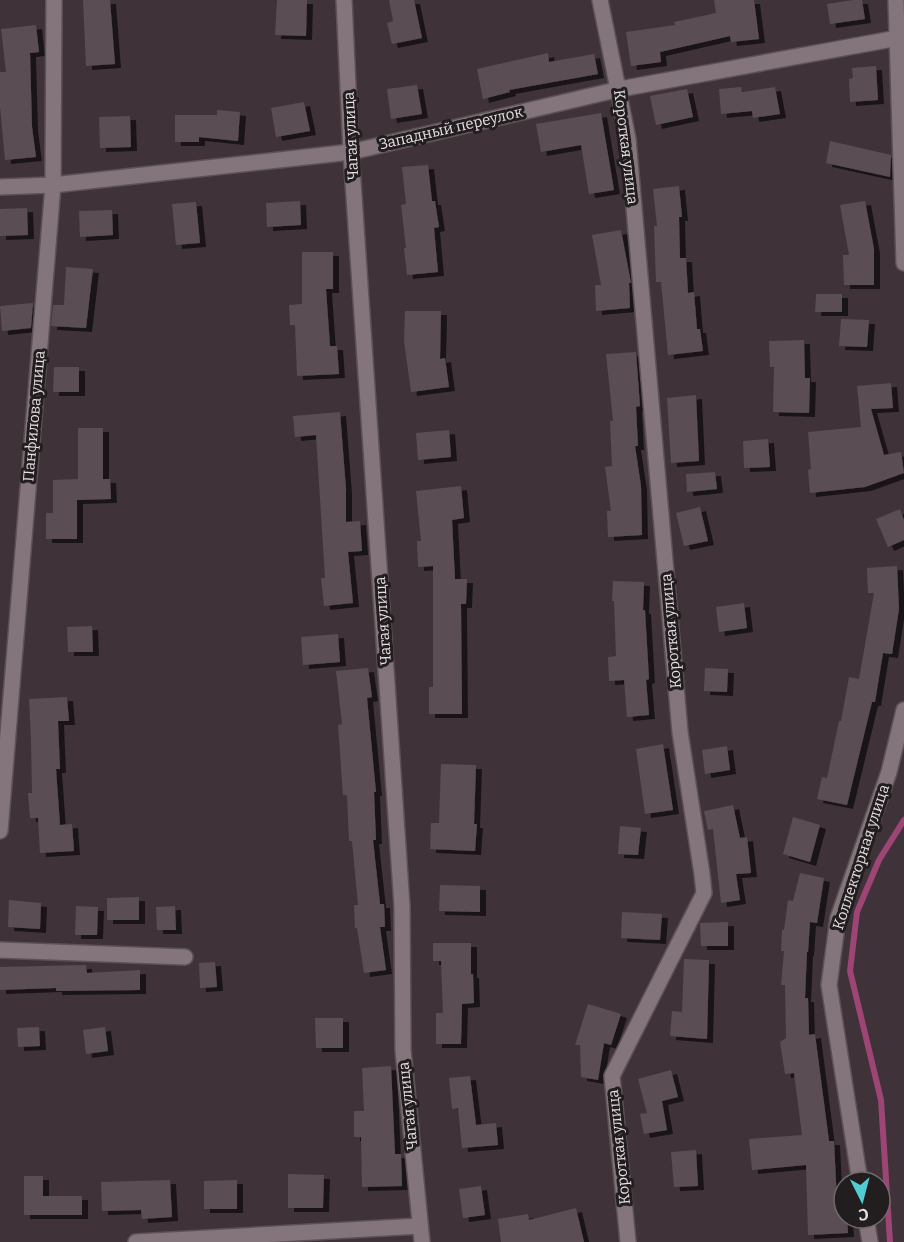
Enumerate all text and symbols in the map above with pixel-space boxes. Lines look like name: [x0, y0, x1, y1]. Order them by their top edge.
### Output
street label: Короткая улица: [610, 89, 642, 205]
street label: Чагая улица: [340, 91, 362, 181]
street label: Западный переулок: [377, 103, 525, 153]
street label: Панфилова улица: [19, 350, 49, 482]
street label: Короткая улица: [657, 573, 685, 689]
street label: Чагая улица: [371, 576, 395, 666]
street label: Коллекторная улица: [829, 782, 893, 932]
street label: Чагая улица: [394, 1061, 422, 1151]
street label: Короткая улица: [604, 1089, 634, 1205]
north arrow: [832, 1170, 892, 1230]
text: С: [857, 1204, 870, 1224]

